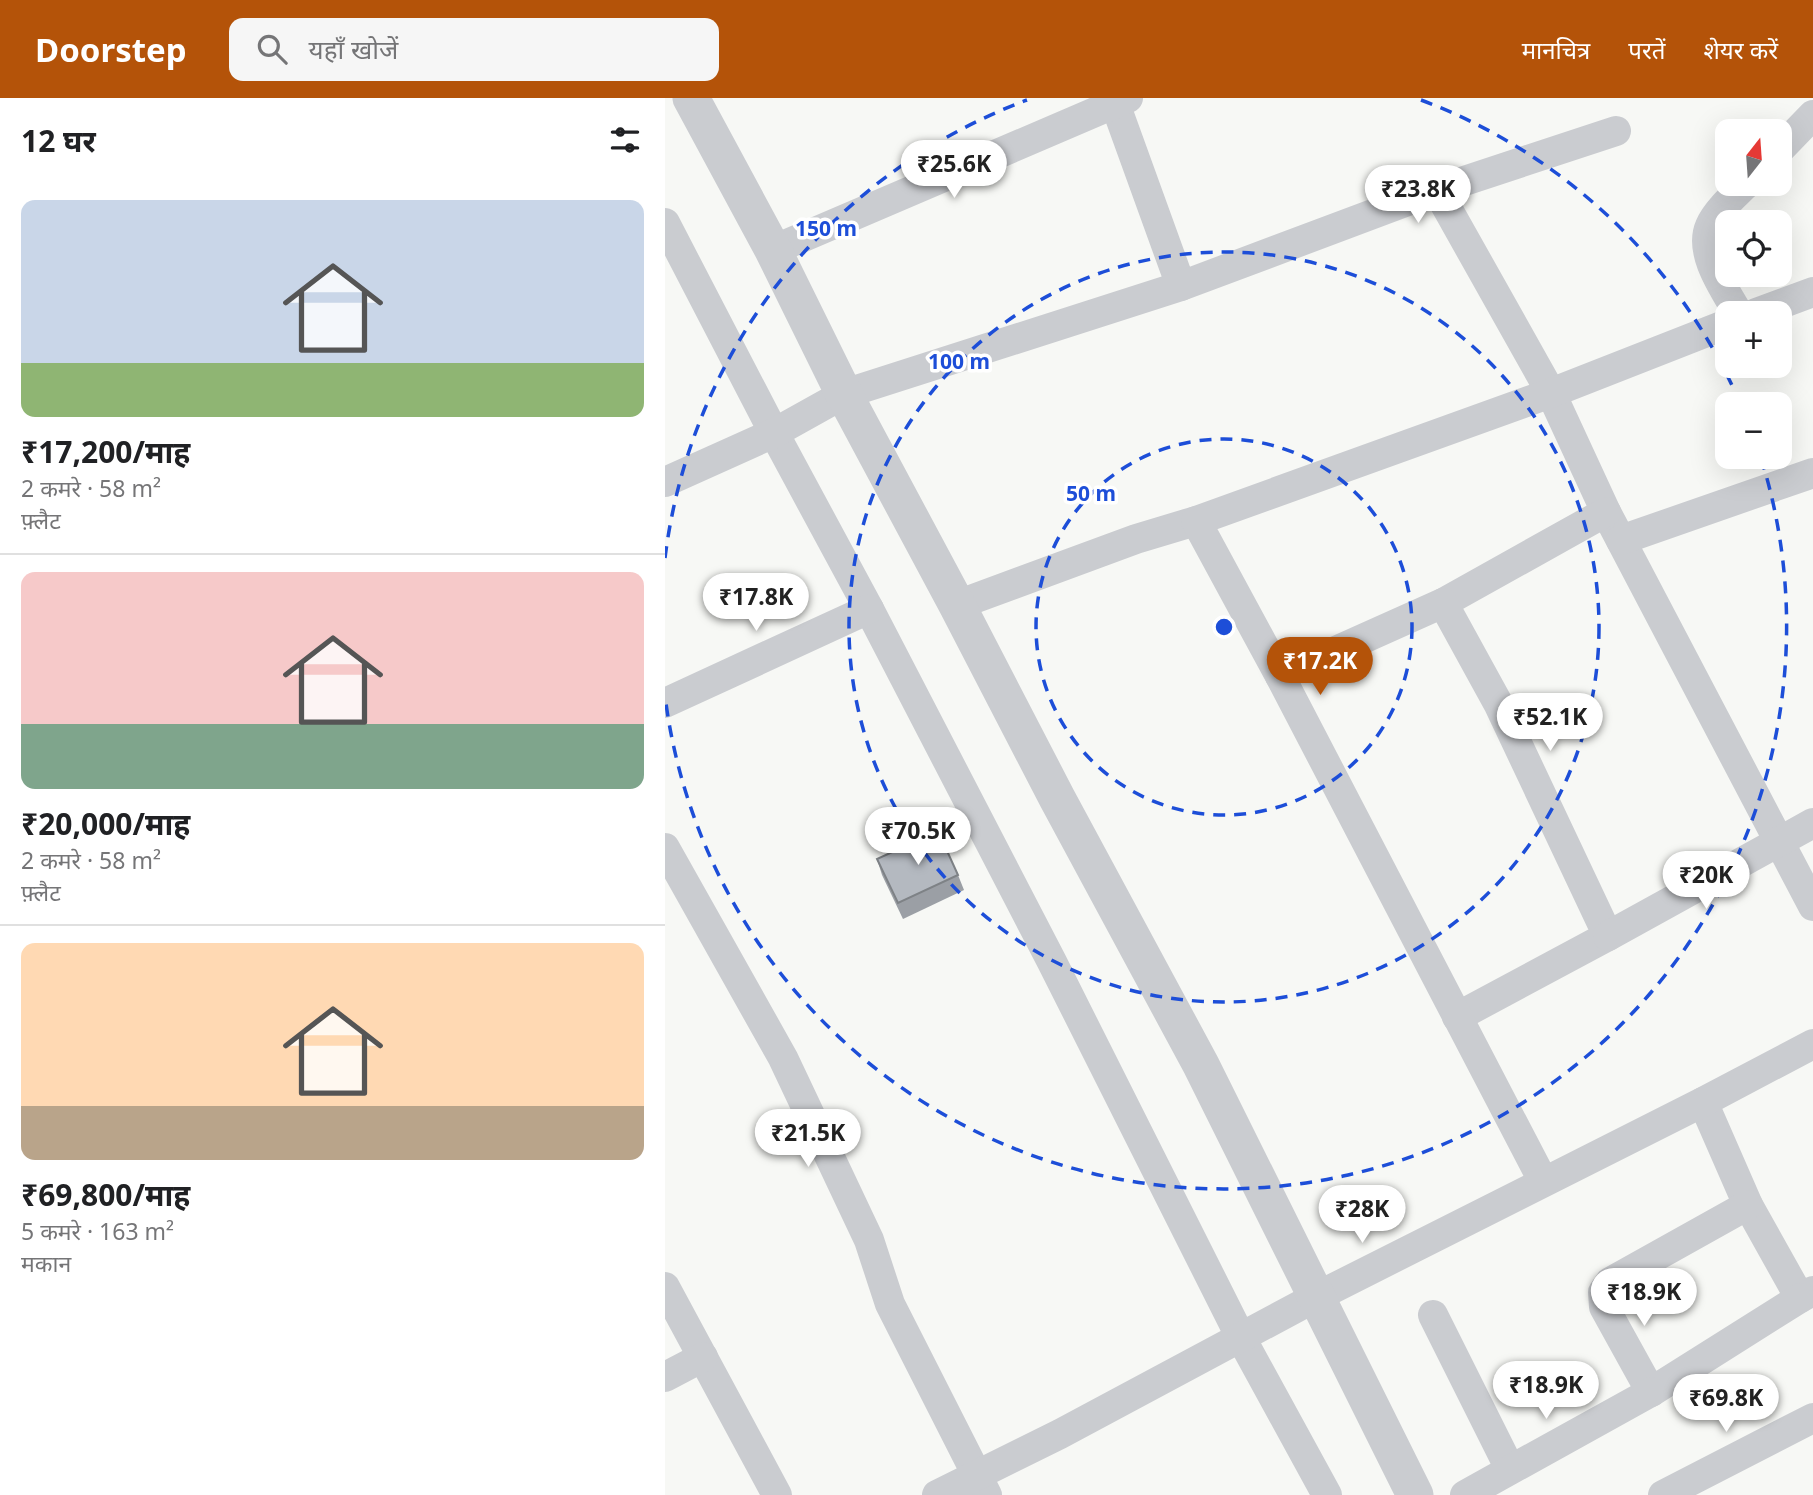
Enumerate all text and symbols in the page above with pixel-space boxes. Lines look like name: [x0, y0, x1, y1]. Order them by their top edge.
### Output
search box: [229, 18, 719, 81]
text: Doorstep: [35, 27, 187, 72]
icon: search: [253, 30, 291, 68]
text: यहाँ खोजें: [309, 31, 398, 67]
text: मानचित्र: [1522, 33, 1590, 66]
text: परतें: [1628, 33, 1665, 66]
text: शेयर करें: [1703, 33, 1778, 66]
north arrow: [1715, 119, 1792, 196]
map controls: [1715, 119, 1792, 469]
text: 12 घर: [21, 120, 96, 161]
icon: filters: [606, 121, 644, 159]
pin: ₹25.6K: [897, 140, 1011, 200]
text: ₹25.6K: [917, 147, 991, 179]
pin: ₹23.8K: [1361, 166, 1475, 225]
text: ₹23.8K: [1381, 172, 1455, 204]
button: locate: [1715, 210, 1792, 287]
text: 150 m: [795, 214, 857, 242]
icon: home: [270, 245, 396, 371]
button: +: [1715, 301, 1792, 378]
text: 100 m: [928, 347, 990, 375]
button: −: [1715, 392, 1792, 469]
text: ₹17,200/माह: [21, 431, 190, 472]
text: 2 कमरे · 58 m²: [21, 472, 161, 504]
text: 50 m: [1066, 479, 1116, 507]
text: फ़्लैट: [21, 504, 61, 536]
pin: ₹17.8K: [699, 574, 813, 633]
text: ₹17.8K: [719, 580, 793, 612]
centre of rings: [1212, 615, 1236, 639]
icon: home: [270, 617, 396, 743]
pin: ₹17.2K: [1263, 638, 1377, 697]
text: ₹17.2K: [1283, 644, 1357, 676]
pin: ₹52.1K: [1493, 694, 1607, 753]
text: ₹52.1K: [1513, 700, 1587, 732]
text: ₹20,000/माह: [21, 803, 190, 844]
pin: ₹70.5K: [861, 808, 975, 867]
text: ₹70.5K: [881, 814, 955, 846]
text: 2 कमरे · 58 m²: [21, 844, 161, 876]
pin: ₹20K: [1665, 852, 1747, 911]
text: ₹20K: [1679, 858, 1733, 890]
text: फ़्लैट: [21, 876, 61, 908]
icon: home: [270, 988, 396, 1114]
pin: ₹21.5K: [751, 1110, 865, 1169]
text: ₹21.5K: [771, 1116, 845, 1148]
text: ₹69,800/माह: [21, 1174, 190, 1215]
pin: ₹28K: [1321, 1186, 1403, 1245]
text: ₹28K: [1335, 1192, 1389, 1224]
text: 5 कमरे · 163 m²: [21, 1215, 174, 1247]
text: मकान: [21, 1247, 71, 1279]
pin: ₹18.9K: [1587, 1268, 1701, 1328]
text: ₹18.9K: [1607, 1275, 1681, 1307]
pin: ₹18.9K: [1489, 1362, 1603, 1421]
text: ₹18.9K: [1509, 1368, 1583, 1400]
pin: ₹69.8K: [1669, 1374, 1783, 1434]
text: ₹69.8K: [1689, 1381, 1763, 1413]

